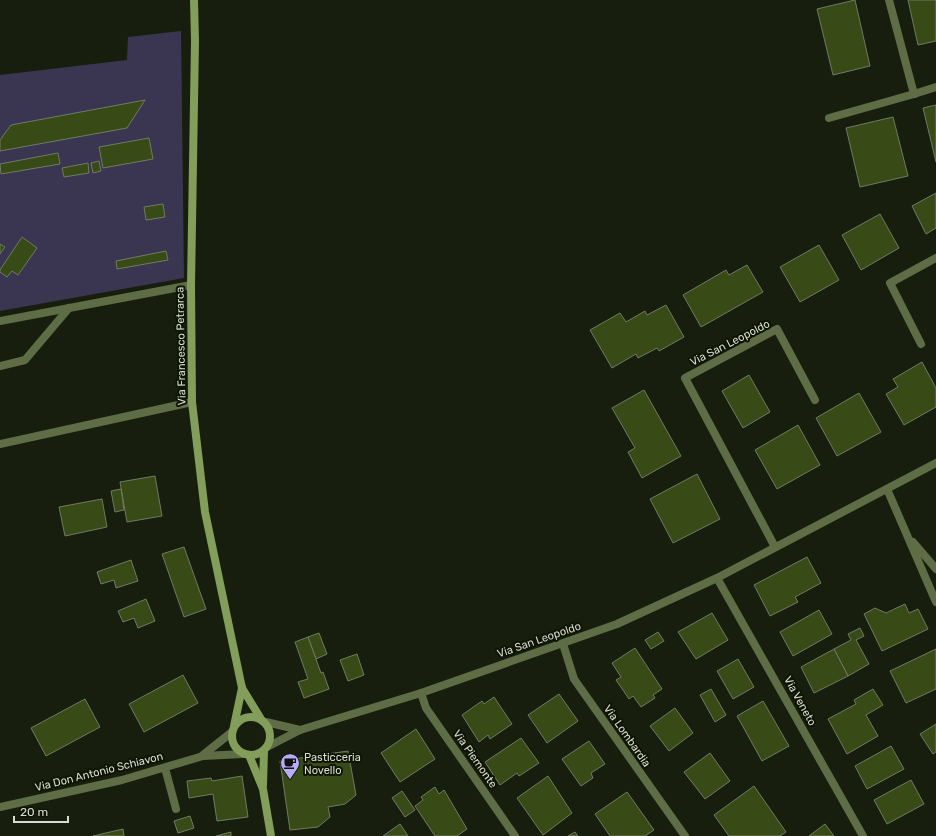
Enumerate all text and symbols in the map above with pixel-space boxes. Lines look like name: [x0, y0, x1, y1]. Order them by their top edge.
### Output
street label: Via Francesco Petrarca: [173, 287, 189, 405]
street label: Via San Leopoldo: [688, 317, 772, 369]
street label: Via San Leopoldo: [495, 620, 583, 660]
street label: Via Veneto: [781, 674, 819, 728]
street label: Via Lombardia: [601, 702, 653, 770]
street label: Via Piemonte: [450, 728, 500, 790]
street label: Via Don Antonio Schiavon: [34, 750, 164, 794]
place label: Pasticceria Novello: [304, 751, 361, 777]
cafe icon: Pasticceria Novello: [279, 752, 301, 780]
scale bar: [14, 798, 68, 824]
text: 20 m: [20, 805, 48, 819]

